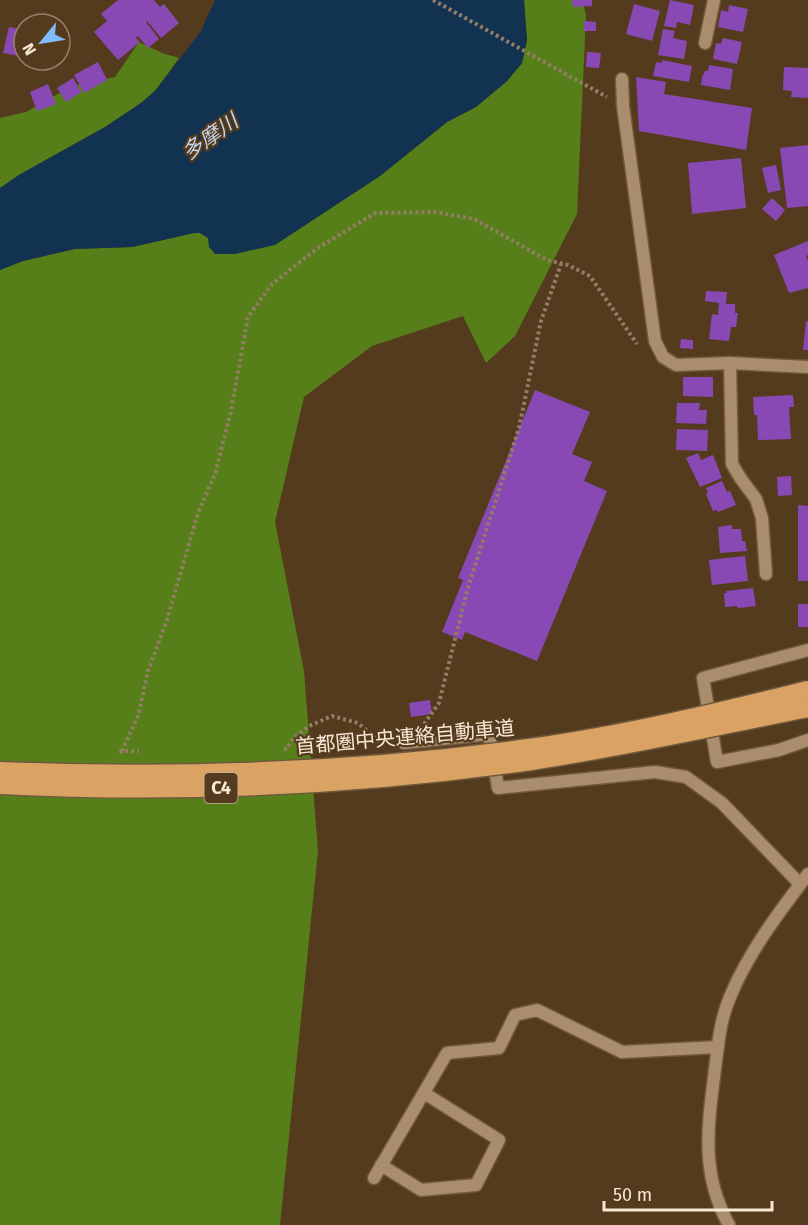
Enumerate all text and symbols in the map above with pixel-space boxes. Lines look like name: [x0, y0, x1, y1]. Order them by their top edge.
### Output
north arrow: [12, 12, 72, 72]
text: N: [19, 40, 40, 59]
water label: 多摩川: [177, 107, 245, 166]
street label: 首都圏中央連絡自動車道: [294, 715, 516, 759]
road number: C4: [204, 773, 238, 803]
scale bar: [604, 1174, 772, 1212]
text: 50 m: [613, 1184, 652, 1206]

